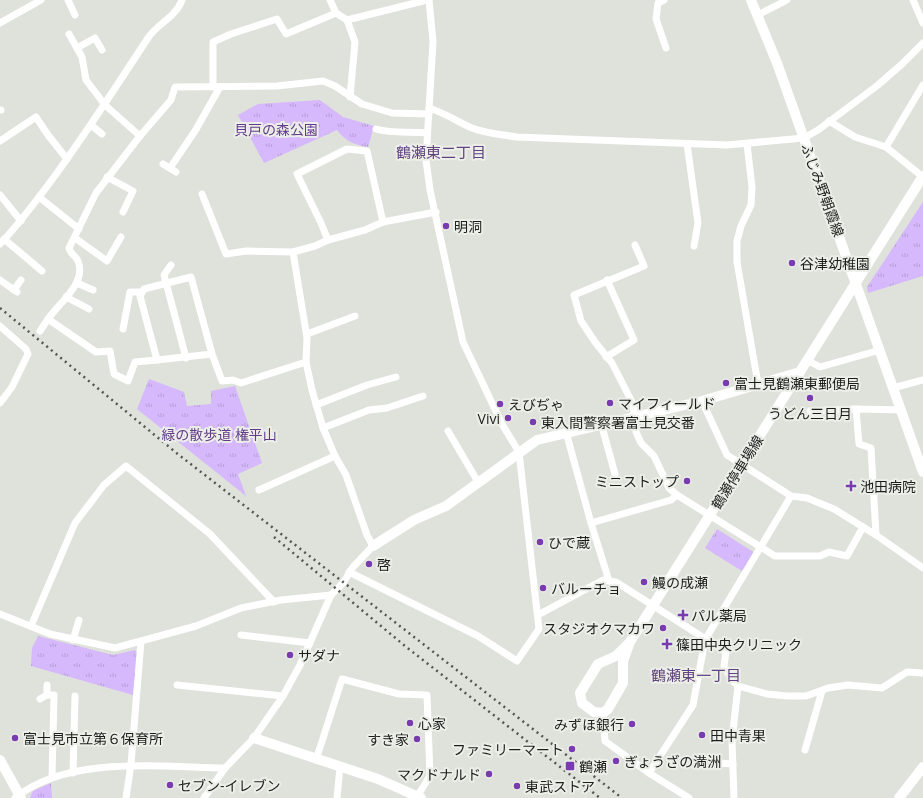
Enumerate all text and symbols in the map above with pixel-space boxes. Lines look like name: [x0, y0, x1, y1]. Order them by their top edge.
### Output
park label: 貝戸の森公園: [234, 120, 318, 139]
street label: ふじみ野朝霞線: [797, 141, 849, 239]
district label: 鶴瀬東二丁目: [396, 142, 486, 162]
place label: 明洞: [454, 217, 482, 236]
marker: 明洞: [441, 221, 451, 231]
place label: 谷津幼稚園: [800, 254, 870, 273]
marker: 谷津幼稚園: [787, 258, 797, 268]
place label: 富士見鶴瀬東郵便局: [734, 374, 860, 393]
marker: 富士見鶴瀬東郵便局: [721, 378, 731, 388]
marker: うどん三日月: [805, 393, 815, 403]
place label: マイフィールド: [618, 394, 716, 413]
place label: えびぢゃ: [508, 395, 564, 414]
marker: マイフィールド: [605, 398, 615, 408]
marker: えびぢゃ: [495, 399, 505, 409]
place label: うどん三日月: [768, 404, 852, 423]
place label: Vivi: [478, 409, 500, 428]
marker: Vivi: [503, 413, 513, 423]
place label: 東入間警察署富士見交番: [541, 413, 695, 432]
marker: 東入間警察署富士見交番: [528, 417, 538, 427]
park label: 緑の散歩道 権平山: [161, 425, 277, 444]
street label: 鶴瀬停車場線: [707, 431, 767, 513]
place label: ミニストップ: [595, 472, 679, 491]
marker: ミニストップ: [682, 476, 692, 486]
place label: 池田病院: [860, 477, 916, 496]
marker: 池田病院: [845, 480, 857, 492]
place label: ひで蔵: [548, 533, 590, 552]
marker: ひで蔵: [535, 537, 545, 547]
place label: 啓: [377, 555, 391, 574]
marker: 啓: [364, 559, 374, 569]
place label: 鰻の成瀬: [652, 573, 708, 592]
marker: 鰻の成瀬: [639, 577, 649, 587]
place label: バルーチョ: [551, 579, 621, 598]
marker: バルーチョ: [538, 583, 548, 593]
place label: パル薬局: [691, 606, 747, 625]
marker: パル薬局: [678, 610, 688, 620]
place label: スタジオクマカワ: [543, 619, 655, 638]
marker: スタジオクマカワ: [658, 623, 668, 633]
place label: 篠田中央クリニック: [676, 635, 802, 654]
marker: 篠田中央クリニック: [661, 638, 673, 650]
place label: サダナ: [298, 646, 340, 665]
marker: サダナ: [285, 650, 295, 660]
district label: 鶴瀬東一丁目: [651, 665, 741, 685]
place label: 心家: [418, 714, 446, 733]
place label: みずほ銀行: [554, 715, 624, 734]
marker: 心家: [405, 718, 415, 728]
marker: みずほ銀行: [627, 719, 637, 729]
place label: 田中青果: [710, 726, 766, 745]
place label: 富士見市立第６保育所: [23, 729, 163, 748]
place label: すき家: [367, 730, 409, 749]
marker: 田中青果: [697, 730, 707, 740]
marker: 富士見市立第６保育所: [10, 733, 20, 743]
marker: すき家: [412, 734, 422, 744]
place label: ファミリーマート: [452, 740, 564, 759]
marker: ファミリーマート: [567, 744, 577, 754]
place label: ぎょうざの満洲: [624, 752, 721, 771]
marker: ぎょうざの満洲: [611, 756, 621, 766]
place label: 鶴瀬: [579, 757, 607, 776]
marker: 鶴瀬: [564, 760, 576, 772]
place label: マクドナルド: [397, 765, 481, 784]
marker: マクドナルド: [484, 769, 494, 779]
place label: セブン-イレブン: [178, 776, 281, 795]
place label: 東武ストア: [525, 777, 595, 796]
marker: セブン-イレブン: [165, 780, 175, 790]
marker: 東武ストア: [512, 781, 522, 791]

